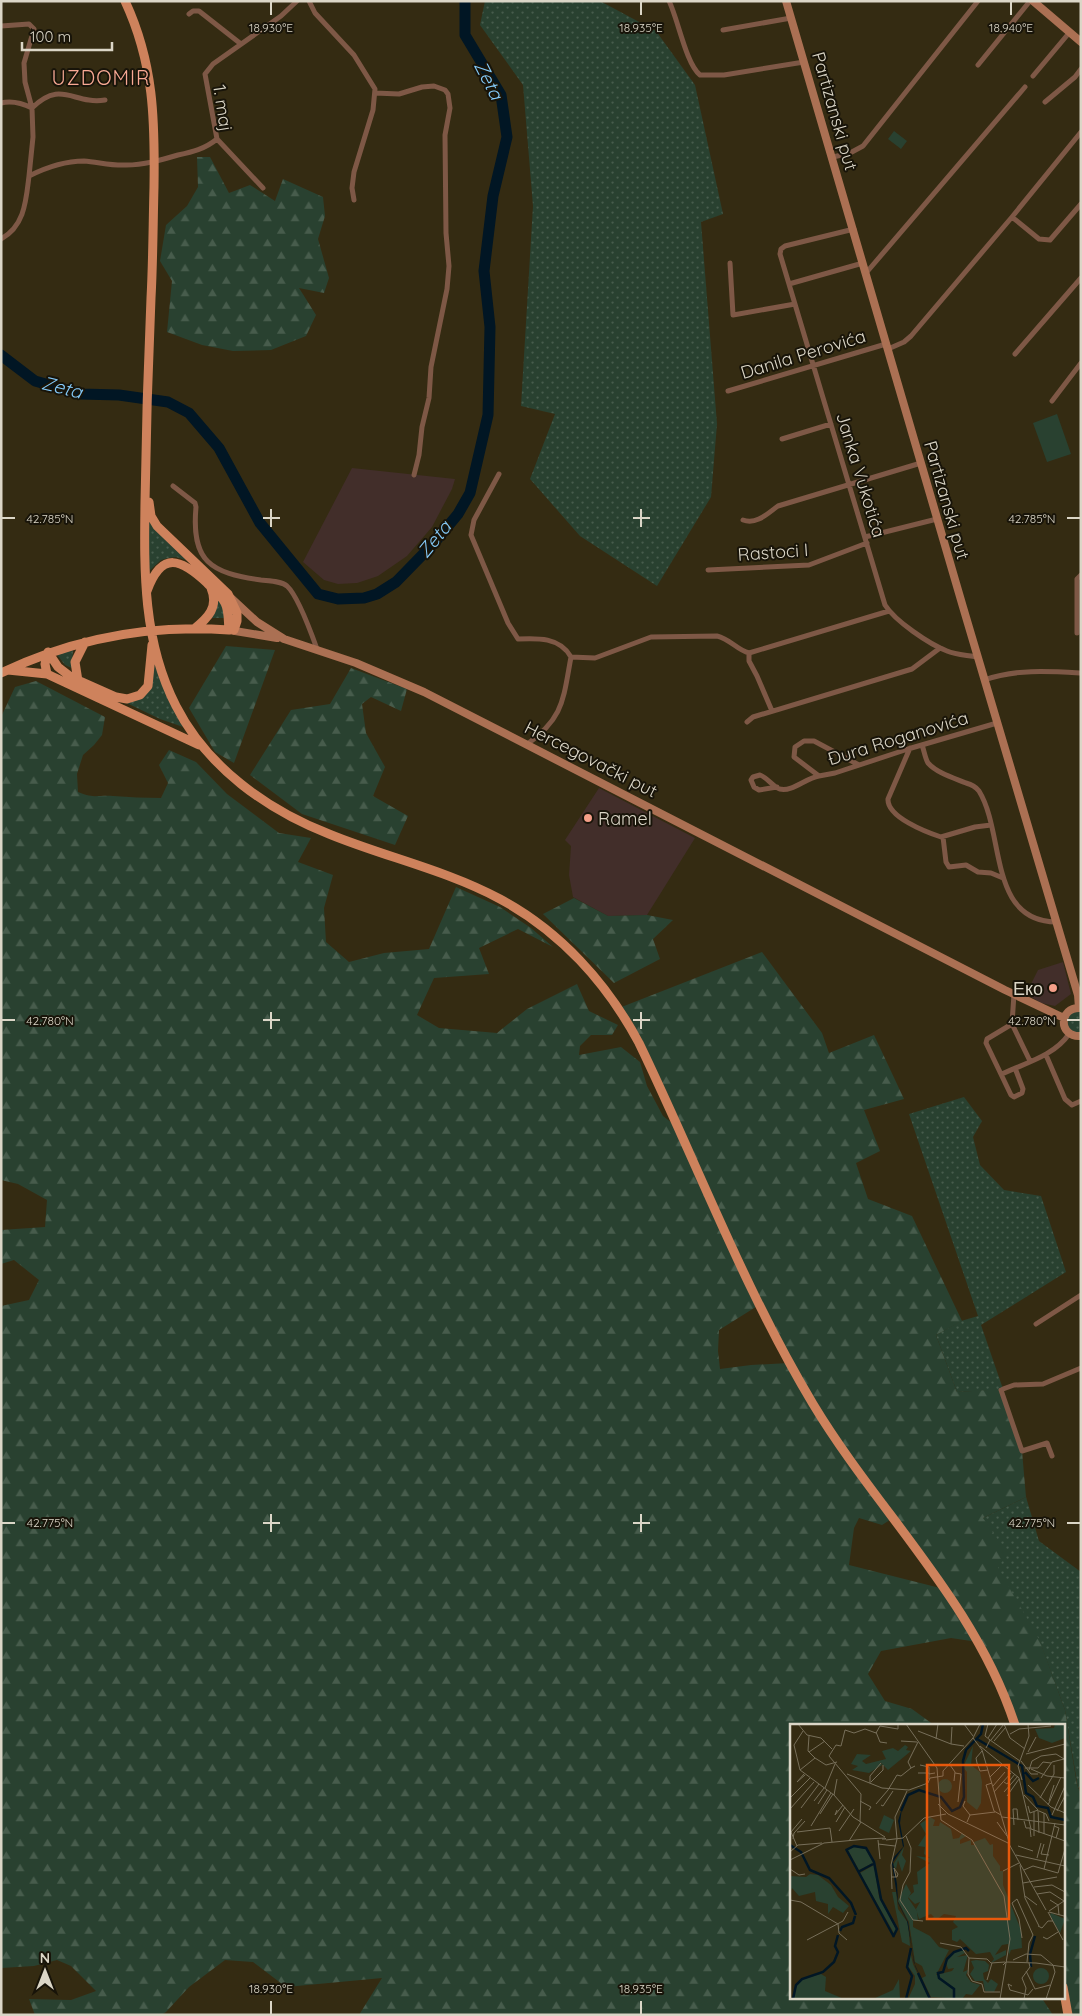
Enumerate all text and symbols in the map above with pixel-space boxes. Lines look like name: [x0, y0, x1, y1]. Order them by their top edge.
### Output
scale bar: [22, 20, 112, 52]
text: 18.930°E: [249, 20, 293, 35]
text: 18.935°E: [619, 20, 663, 35]
text: 18.940°E: [989, 20, 1033, 35]
text: 100 m: [30, 27, 71, 46]
street label: Partizanski put: [807, 49, 863, 173]
water label: Zeta: [469, 56, 510, 105]
district label: UZDOMIR: [52, 65, 150, 90]
street label: 1. maj: [208, 83, 238, 133]
street label: Danila Perovića: [738, 324, 868, 384]
water label: Zeta: [39, 370, 86, 404]
street label: Janka Vukotića: [831, 410, 891, 540]
street label: Partizanski put: [919, 438, 975, 562]
text: 42.785°N: [26, 511, 74, 526]
text: 42.785°N: [1008, 511, 1056, 526]
water label: Zeta: [412, 514, 457, 562]
street label: Rastoci I: [737, 538, 809, 566]
street label: Đura Roganovića: [825, 706, 971, 770]
street label: Hercegovački put: [521, 716, 661, 802]
place label: Ramel: [598, 807, 652, 830]
marker: Ramel: [582, 812, 594, 824]
place label: Еко: [1013, 977, 1043, 1000]
marker: Еко: [1047, 982, 1059, 994]
text: 42.780°N: [26, 1013, 74, 1028]
text: 42.780°N: [1008, 1013, 1056, 1028]
text: 42.775°N: [27, 1515, 73, 1530]
text: 42.775°N: [1009, 1515, 1055, 1530]
inset map: [790, 1724, 1064, 1998]
north arrow: [20, 1946, 70, 1996]
text: N: [40, 1949, 50, 1967]
text: 18.930°E: [249, 1981, 293, 1996]
text: 18.935°E: [619, 1981, 663, 1996]

